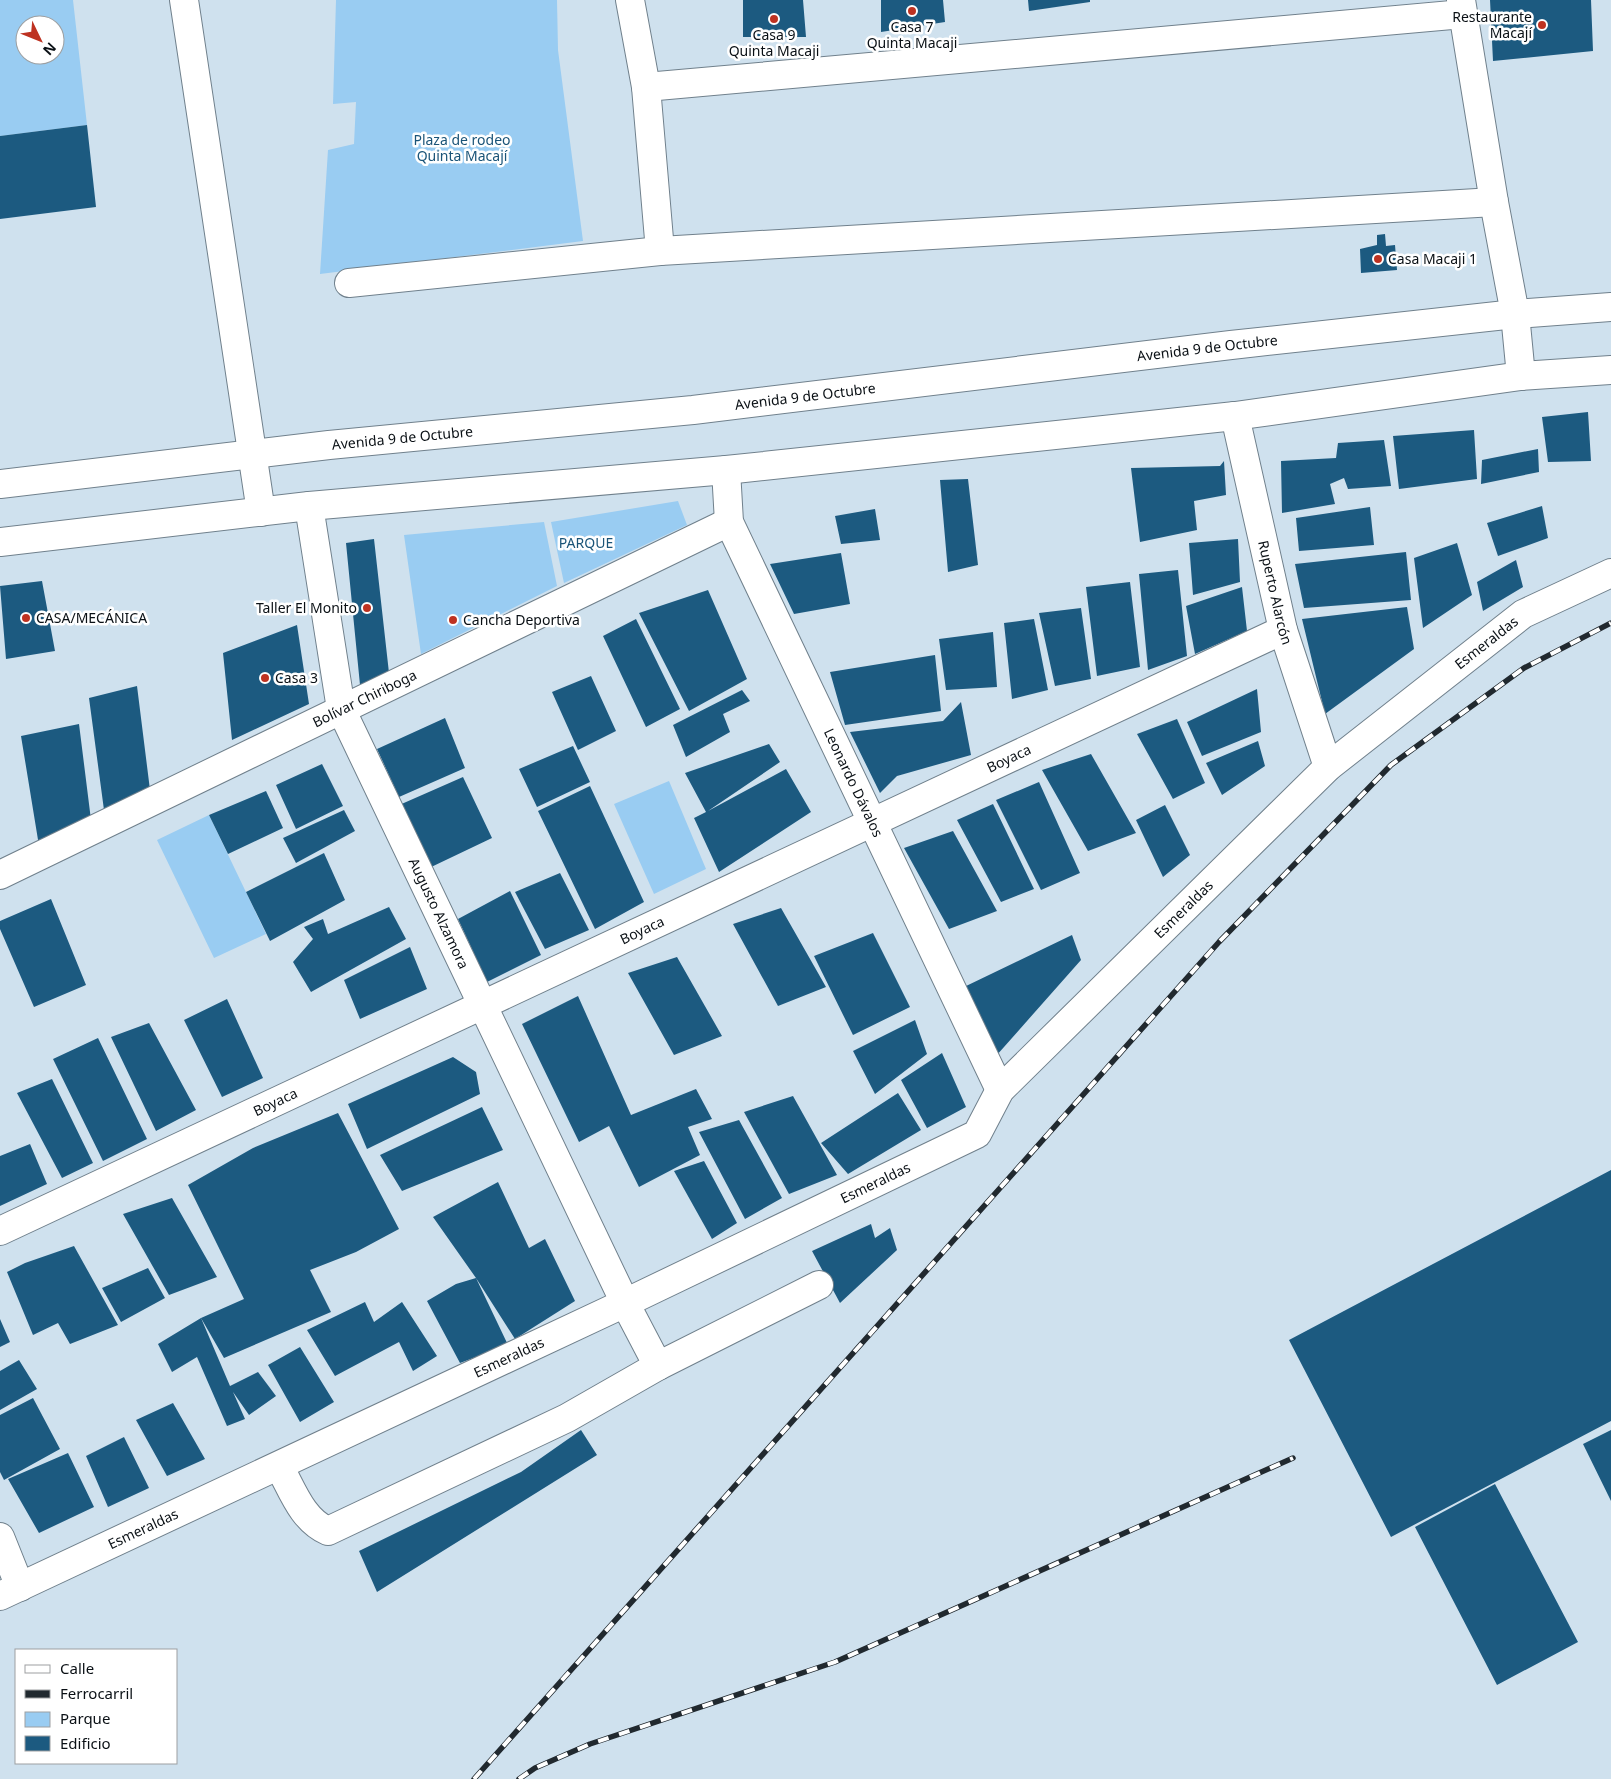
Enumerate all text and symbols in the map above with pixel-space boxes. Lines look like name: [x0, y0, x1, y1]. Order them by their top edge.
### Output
marker: Casa 7 Quinta Macaji: [906, 5, 918, 17]
place label: Restaurante Macají: [1452, 7, 1532, 42]
marker: Casa 9 Quinta Macaji: [768, 13, 780, 25]
north arrow: [15, 15, 65, 65]
place label: Casa 7 Quinta Macaji: [867, 17, 957, 52]
marker: Restaurante Macají: [1536, 19, 1548, 31]
place label: Casa 9 Quinta Macaji: [729, 25, 819, 60]
text: N: [39, 39, 61, 60]
park label: Plaza de rodeo Quinta Macají: [413, 130, 511, 165]
place label: Casa Macaji 1: [1388, 249, 1477, 268]
marker: Casa Macaji 1: [1372, 253, 1384, 265]
street label: Avenida 9 de Octubre: [1136, 330, 1279, 365]
street label: Avenida 9 de Octubre: [734, 378, 877, 414]
street label: Avenida 9 de Octubre: [331, 421, 474, 454]
park label: PARQUE: [559, 533, 613, 552]
street label: Ruperto Alarcón: [1254, 538, 1297, 647]
place label: Taller El Monito: [256, 598, 357, 617]
marker: Taller El Monito: [361, 602, 373, 614]
place label: CASA/MECÁNICA: [36, 608, 147, 627]
place label: Cancha Deportiva: [463, 610, 580, 629]
street label: Esmeraldas: [1450, 611, 1522, 673]
marker: CASA/MECÁNICA: [20, 612, 32, 624]
marker: Cancha Deportiva: [447, 614, 459, 626]
street label: Bolívar Chiriboga: [309, 665, 419, 731]
place label: Casa 3: [275, 668, 318, 687]
marker: Casa 3: [259, 672, 271, 684]
street label: Leonardo Dávalos: [820, 725, 888, 840]
street label: Boyaca: [983, 739, 1034, 777]
street label: Augusto Alzamora: [405, 855, 474, 972]
street label: Esmeraldas: [1150, 875, 1217, 942]
street label: Boyaca: [617, 911, 667, 948]
street label: Boyaca: [250, 1083, 300, 1120]
street label: Esmeraldas: [837, 1157, 914, 1207]
street label: Esmeraldas: [470, 1332, 547, 1382]
street label: Esmeraldas: [105, 1504, 181, 1553]
legend: [15, 1649, 178, 1764]
text: Calle: [60, 1658, 94, 1678]
text: Ferrocarril: [60, 1683, 133, 1703]
text: Parque: [60, 1708, 110, 1728]
text: Edificio: [60, 1733, 111, 1753]

